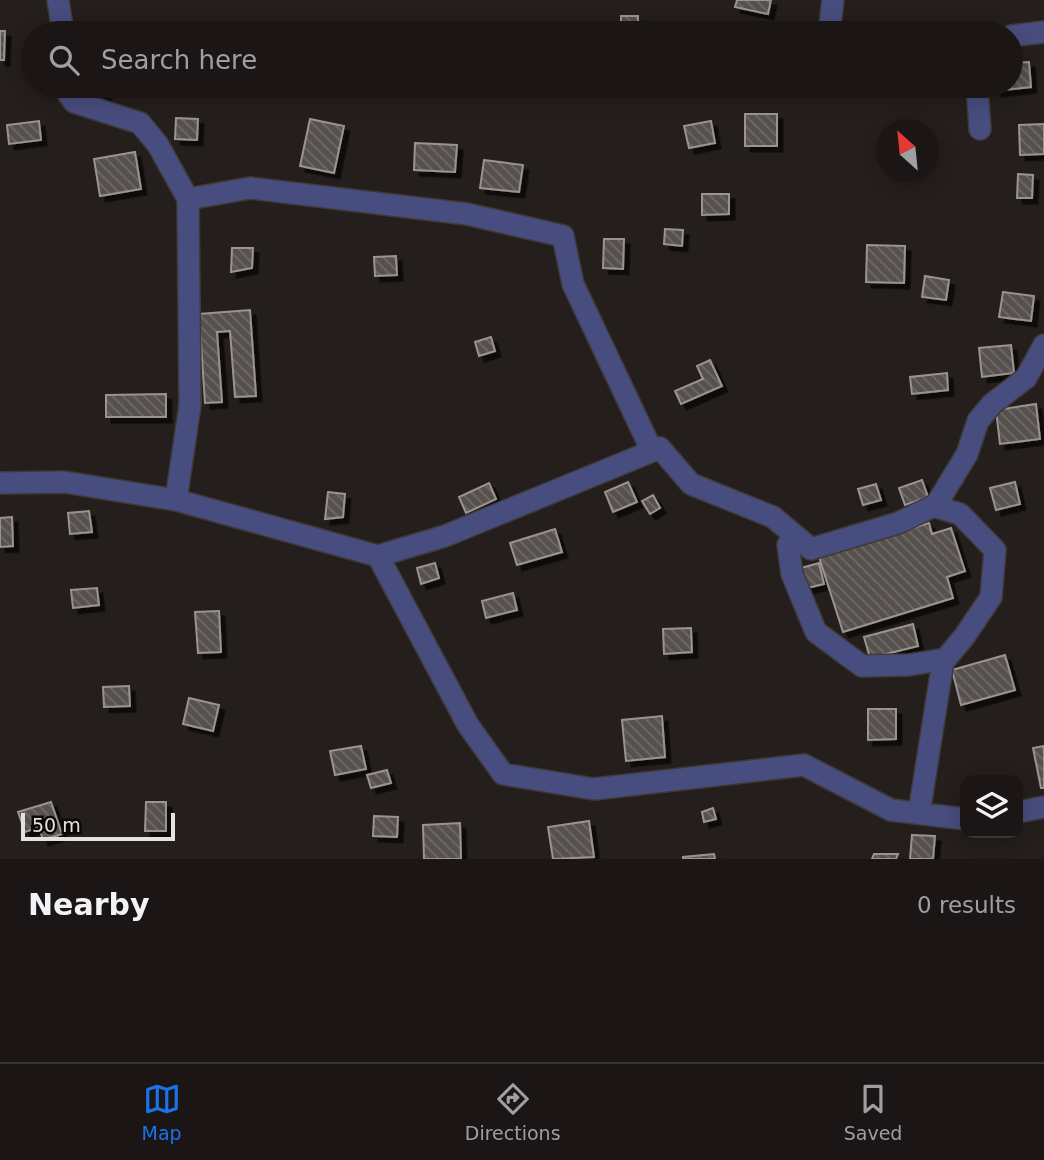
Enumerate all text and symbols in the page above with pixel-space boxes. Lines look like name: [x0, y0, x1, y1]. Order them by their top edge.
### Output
search box: [21, 21, 1023, 98]
icon: search: [45, 41, 83, 79]
text: Search here: [101, 45, 257, 75]
north arrow: [876, 119, 939, 182]
map controls: [960, 775, 1023, 838]
button: layers: [960, 775, 1023, 838]
scale bar: [21, 810, 175, 842]
text: 50 m: [32, 814, 81, 836]
text: Nearby: [28, 887, 150, 922]
text: 0 results: [917, 892, 1016, 918]
tab: Map: [142, 1080, 182, 1144]
tab: Directions: [465, 1080, 561, 1144]
tab: Saved: [844, 1080, 902, 1144]

